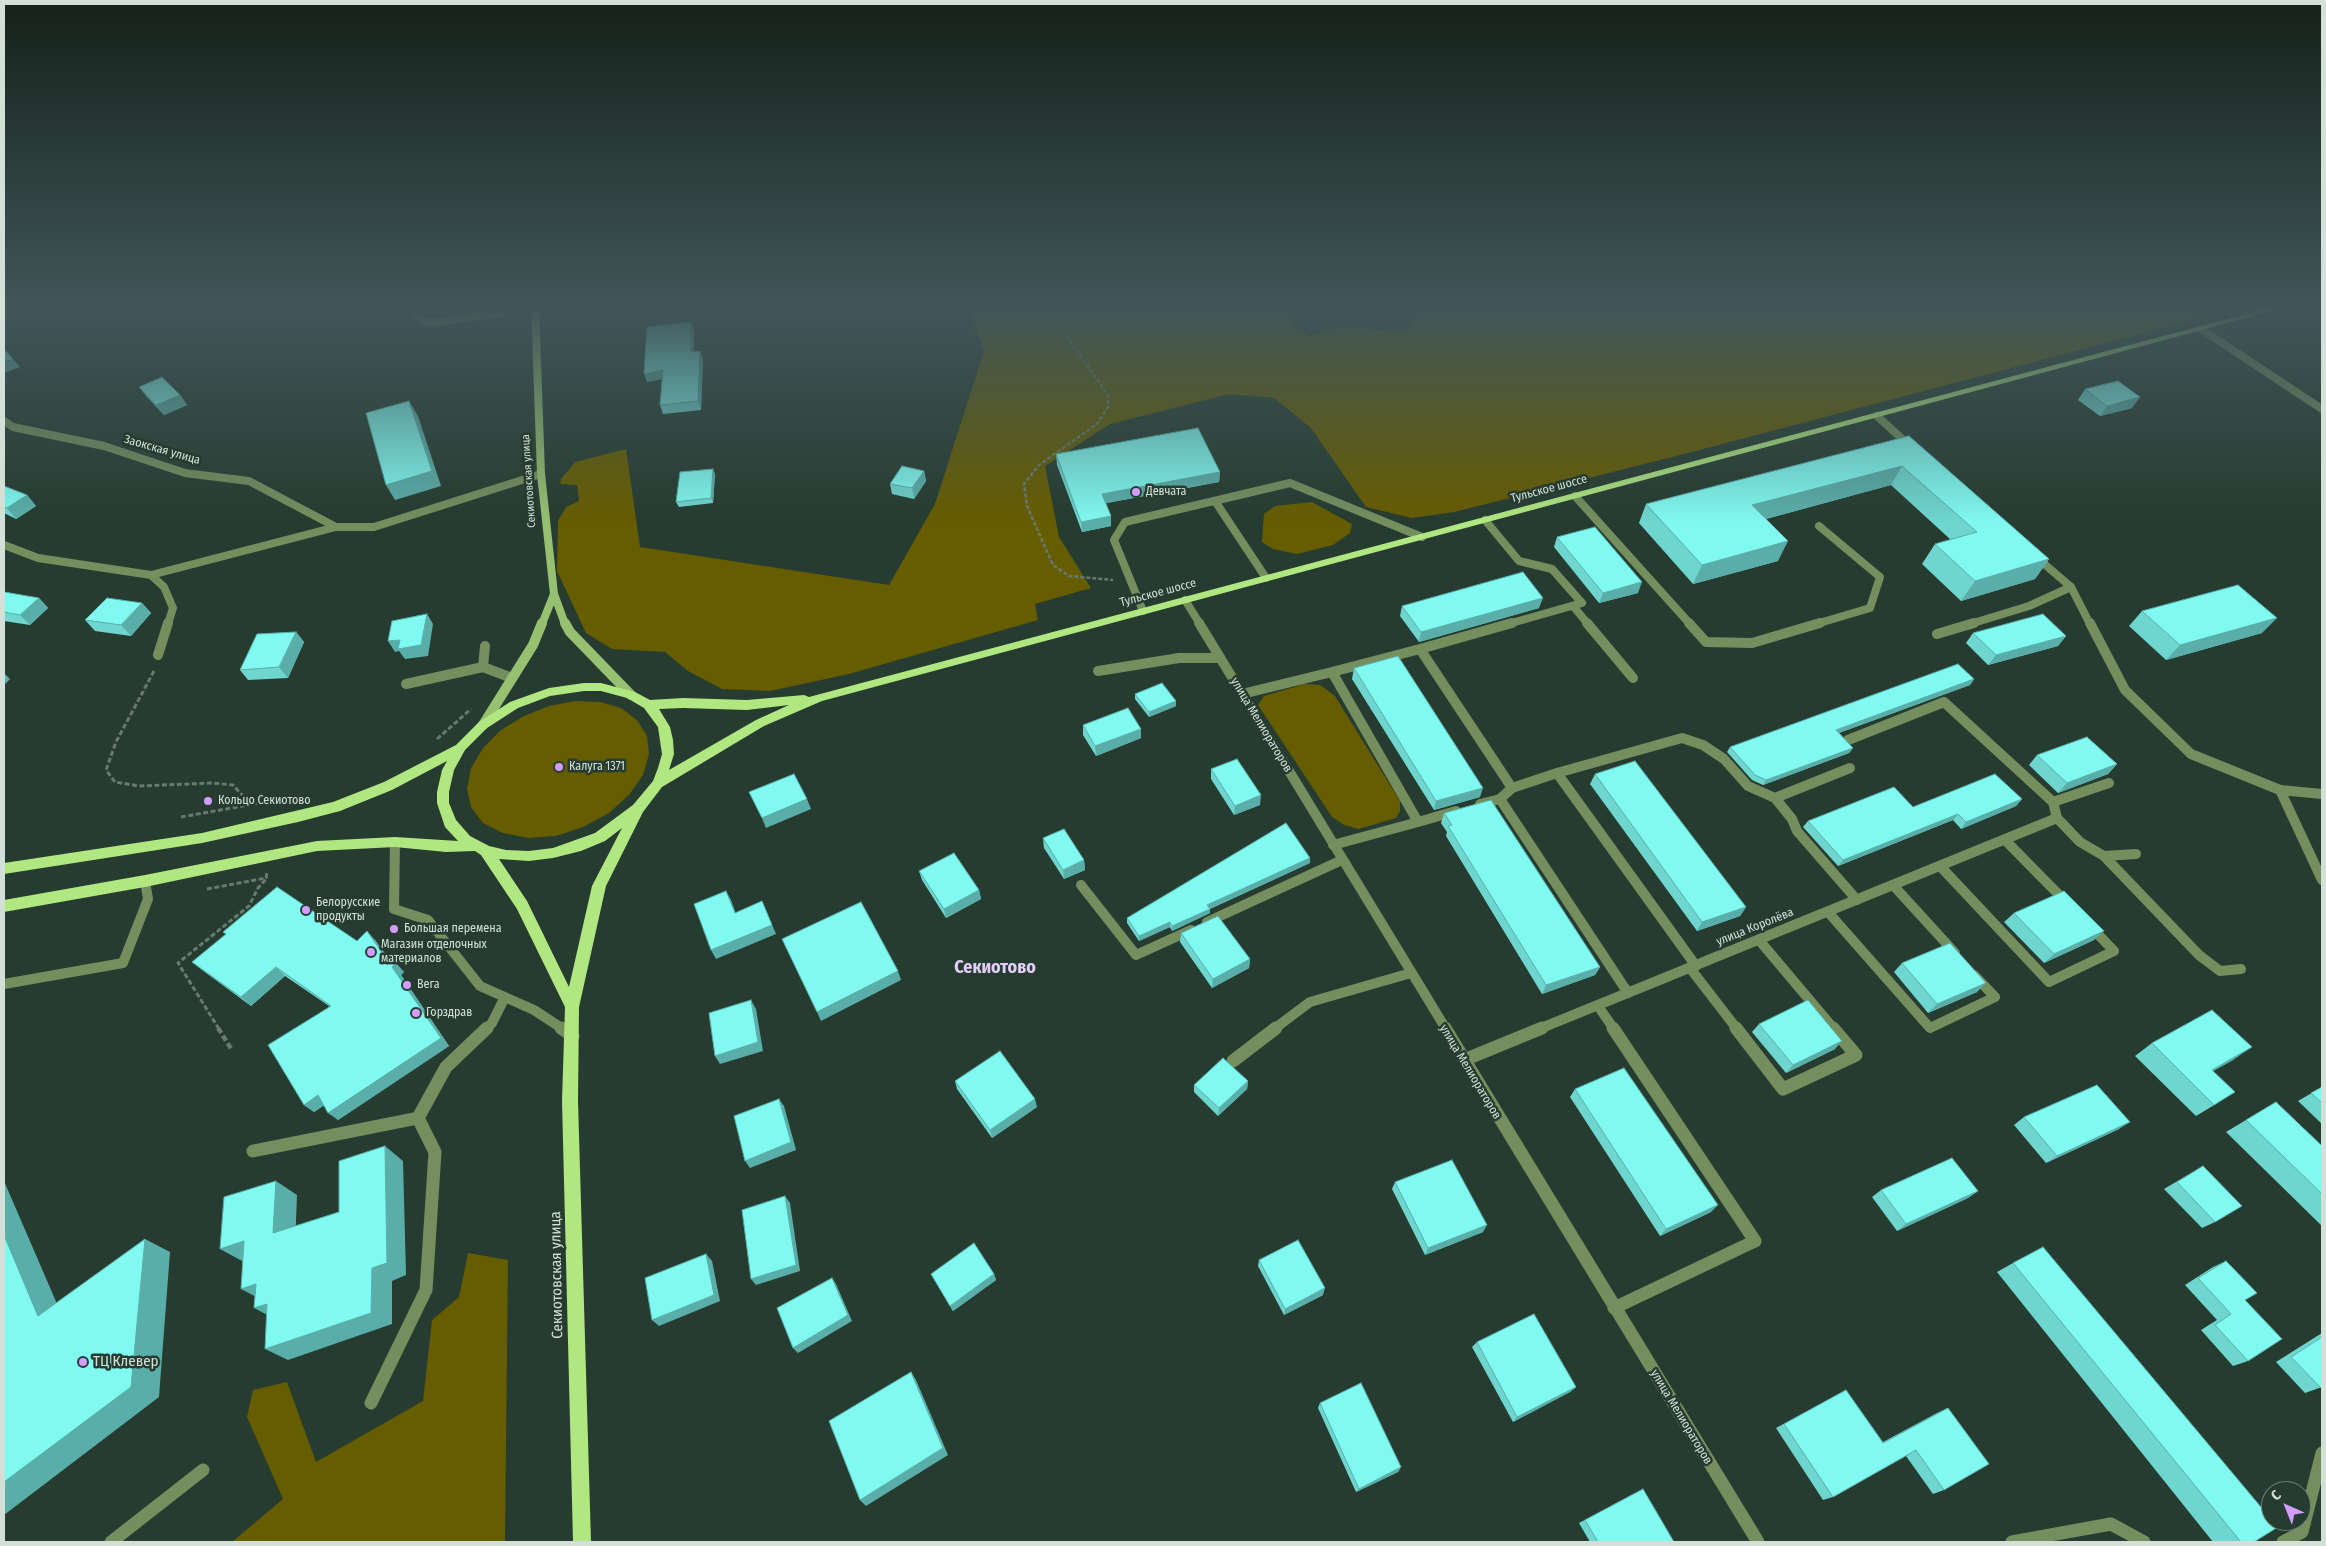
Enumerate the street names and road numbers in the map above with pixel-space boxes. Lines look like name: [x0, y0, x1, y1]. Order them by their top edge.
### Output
street label: Заокская улица: [122, 432, 202, 468]
street label: Секиотовская улица: [519, 434, 539, 528]
street label: Тульское шоссе: [1509, 472, 1589, 506]
street label: Тульское шоссе: [1118, 576, 1198, 610]
street label: улица Мелиораторов: [1227, 675, 1295, 775]
street label: улица Королёва: [1714, 905, 1796, 949]
street label: улица Мелиораторов: [1436, 1022, 1504, 1122]
street label: Секиотовская улица: [547, 1211, 567, 1339]
street label: улица Мелиораторов: [1647, 1367, 1715, 1467]

